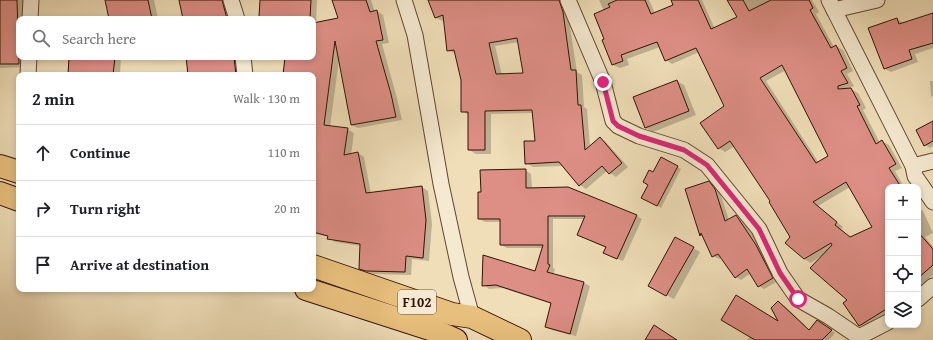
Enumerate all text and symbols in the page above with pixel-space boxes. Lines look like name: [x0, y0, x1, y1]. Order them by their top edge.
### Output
search box: [16, 16, 316, 60]
icon: search: [30, 27, 52, 49]
text: Search here: [62, 28, 136, 49]
route end: [594, 73, 612, 91]
text: 2 min: [32, 86, 74, 111]
text: Walk · 130 m: [233, 89, 300, 108]
icon: ahead: [32, 142, 54, 164]
text: Continue: [70, 142, 131, 163]
text: 110 m: [268, 143, 300, 162]
map controls: [885, 184, 921, 328]
button: +: [885, 184, 921, 220]
icon: right: [32, 198, 54, 220]
text: Turn right: [70, 198, 141, 219]
text: 20 m: [274, 199, 300, 218]
button: −: [885, 220, 921, 256]
icon: arrive: [32, 254, 54, 276]
text: Arrive at destination: [70, 254, 209, 275]
button: locate: [885, 256, 921, 292]
road number: F102: [398, 290, 436, 314]
route start: [789, 290, 807, 308]
button: layers: [885, 292, 921, 328]

